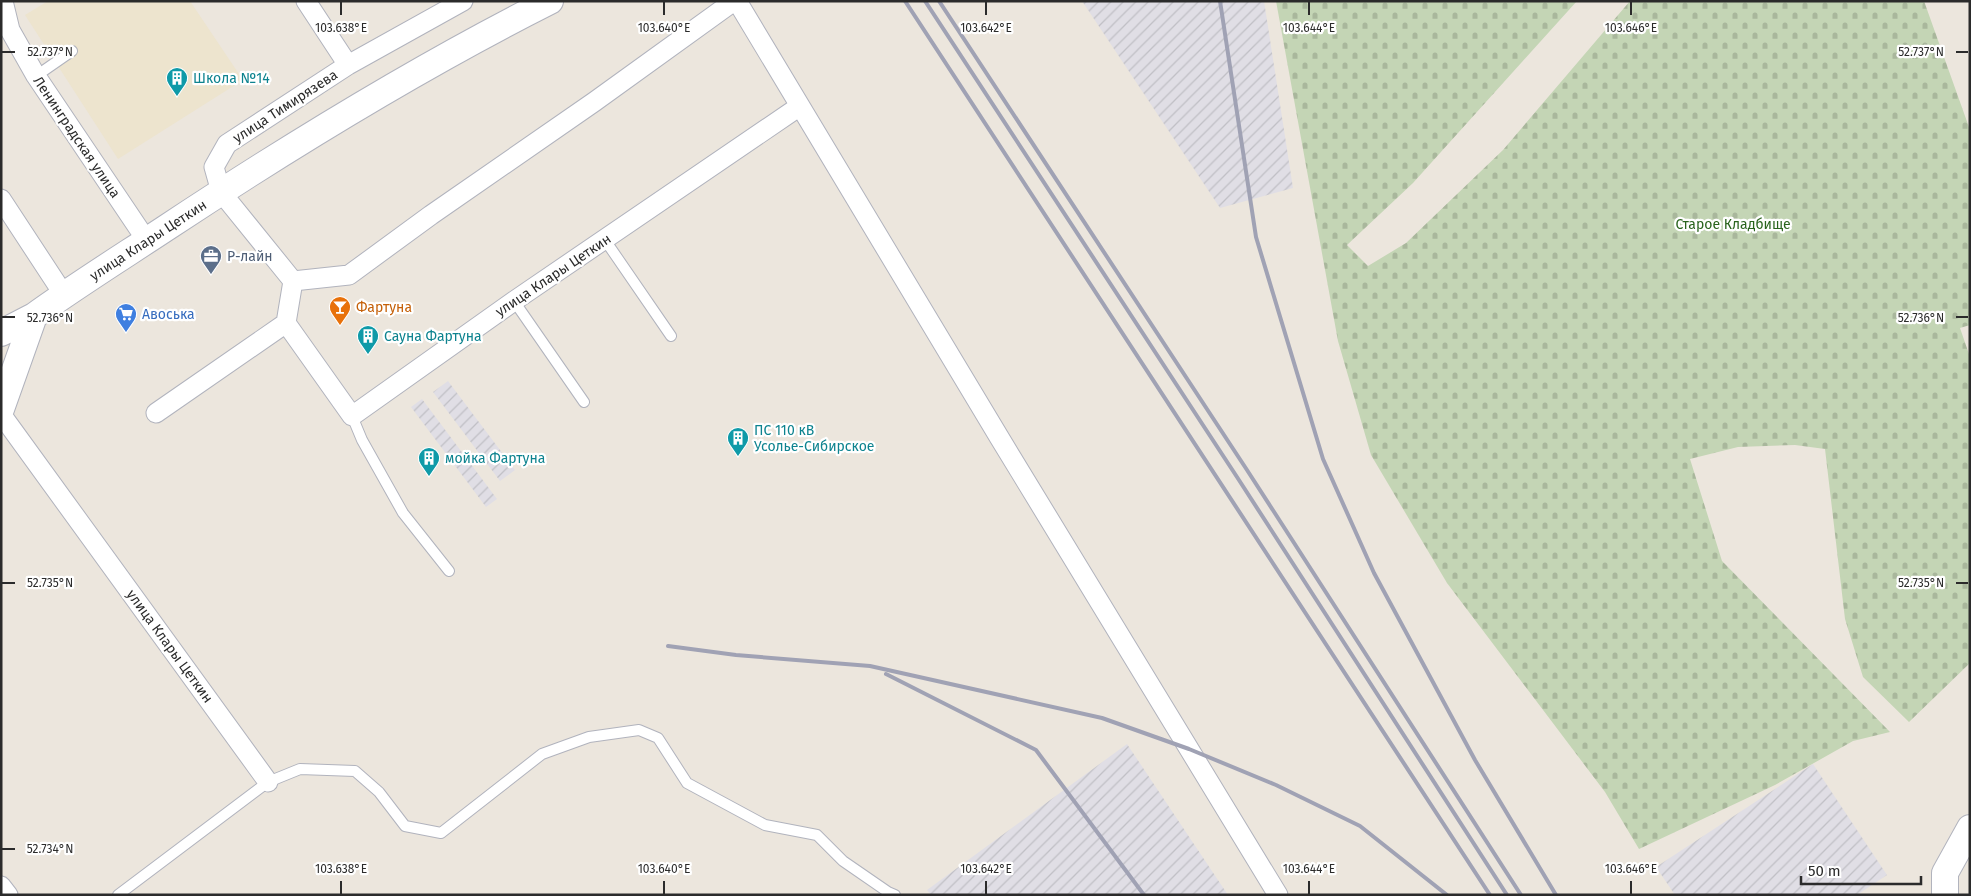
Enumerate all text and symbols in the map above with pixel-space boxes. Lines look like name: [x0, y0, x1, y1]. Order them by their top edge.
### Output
text: 103.638°E: [315, 21, 367, 35]
text: 103.640°E: [638, 21, 690, 35]
text: 103.642°E: [960, 21, 1012, 35]
text: 103.644°E: [1283, 21, 1335, 35]
text: 103.646°E: [1605, 21, 1657, 35]
text: 52.737°N: [27, 45, 73, 59]
text: 52.737°N: [1898, 45, 1944, 59]
building icon: Школа №14: [165, 66, 189, 97]
street label: улица Тимирязева: [230, 66, 341, 147]
place label: Школа №14: [193, 70, 270, 87]
street label: Ленинградская улица: [29, 73, 124, 201]
street label: улица Клары Цеткин: [87, 196, 210, 285]
park label: Старое Кладбище: [1675, 216, 1791, 233]
street label: улица Клары Цеткин: [492, 230, 614, 320]
office icon: Р-лайн: [199, 244, 223, 275]
place label: Р-лайн: [227, 248, 273, 265]
bar icon: Фартуна: [328, 295, 352, 326]
place label: Фартуна: [356, 299, 412, 316]
supermarket icon: Авоська: [114, 302, 138, 333]
place label: Авоська: [142, 306, 195, 323]
text: 52.736°N: [27, 311, 73, 325]
text: 52.736°N: [1898, 311, 1944, 325]
building icon: Сауна Фартуна: [356, 324, 380, 355]
place label: Сауна Фартуна: [384, 328, 482, 345]
place label: ПС 110 кВ Усолье-Сибирское: [754, 422, 875, 455]
building icon: ПС 110 кВ Усолье-Сибирское: [726, 426, 750, 457]
building icon: мойка Фартуна: [417, 446, 441, 477]
place label: мойка Фартуна: [445, 450, 545, 467]
text: 52.735°N: [27, 576, 73, 590]
text: 52.735°N: [1898, 576, 1944, 590]
street label: улица Клары Цеткин: [123, 586, 216, 706]
text: 52.734°N: [27, 842, 73, 856]
scale bar: [1801, 854, 1921, 886]
text: 103.638°E: [315, 862, 367, 876]
text: 103.640°E: [638, 862, 690, 876]
text: 103.642°E: [960, 862, 1012, 876]
text: 103.644°E: [1283, 862, 1335, 876]
text: 103.646°E: [1605, 862, 1657, 876]
text: 50 m: [1808, 862, 1841, 880]

